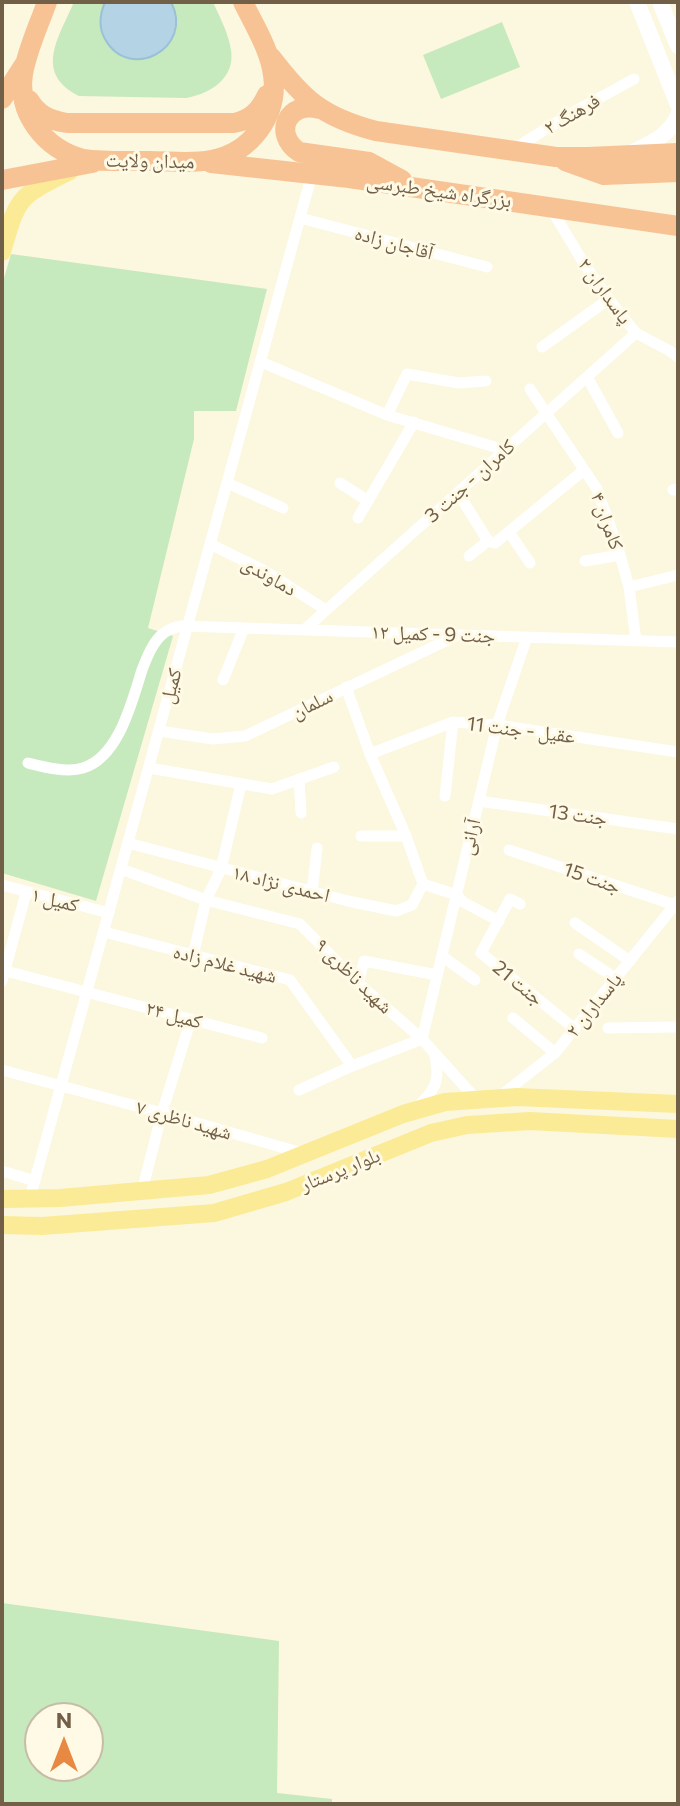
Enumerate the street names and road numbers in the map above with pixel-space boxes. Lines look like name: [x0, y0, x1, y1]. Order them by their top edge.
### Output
street label: فرهنگ ۲: [540, 88, 604, 140]
street label: میدان ولایت: [105, 148, 195, 174]
street label: بزرگراه شیخ طبرسی: [365, 169, 513, 213]
street label: آقاجان زاده: [352, 221, 436, 265]
street label: پاسداران ۲: [573, 253, 637, 329]
street label: کامران - جنت 3: [420, 434, 520, 528]
street label: کامران ۴: [585, 489, 629, 553]
street label: دماوندی: [237, 551, 301, 601]
street label: جنت 9 - کمیل ۱۲: [370, 620, 496, 648]
street label: کمیل: [155, 666, 187, 706]
street label: سلمان: [287, 684, 337, 724]
street label: عقیل - جنت 11: [466, 711, 576, 749]
street label: جنت 13: [547, 799, 609, 831]
street label: آرانی: [454, 817, 486, 857]
street label: جنت 15: [560, 857, 624, 899]
street label: احمدی نژاد ۱۸: [230, 860, 332, 908]
street label: کمیل ۱: [29, 883, 81, 917]
street label: شهید ناظری ۹: [310, 933, 398, 1019]
street label: شهید غلام زاده: [171, 940, 279, 988]
street label: جنت 21: [488, 955, 548, 1011]
street label: پاسداران ۲: [561, 968, 627, 1042]
street label: کمیل ۲۴: [143, 996, 205, 1034]
street label: شهید ناظری ۷: [133, 1095, 235, 1145]
street label: بلوار پرستار: [296, 1143, 384, 1197]

